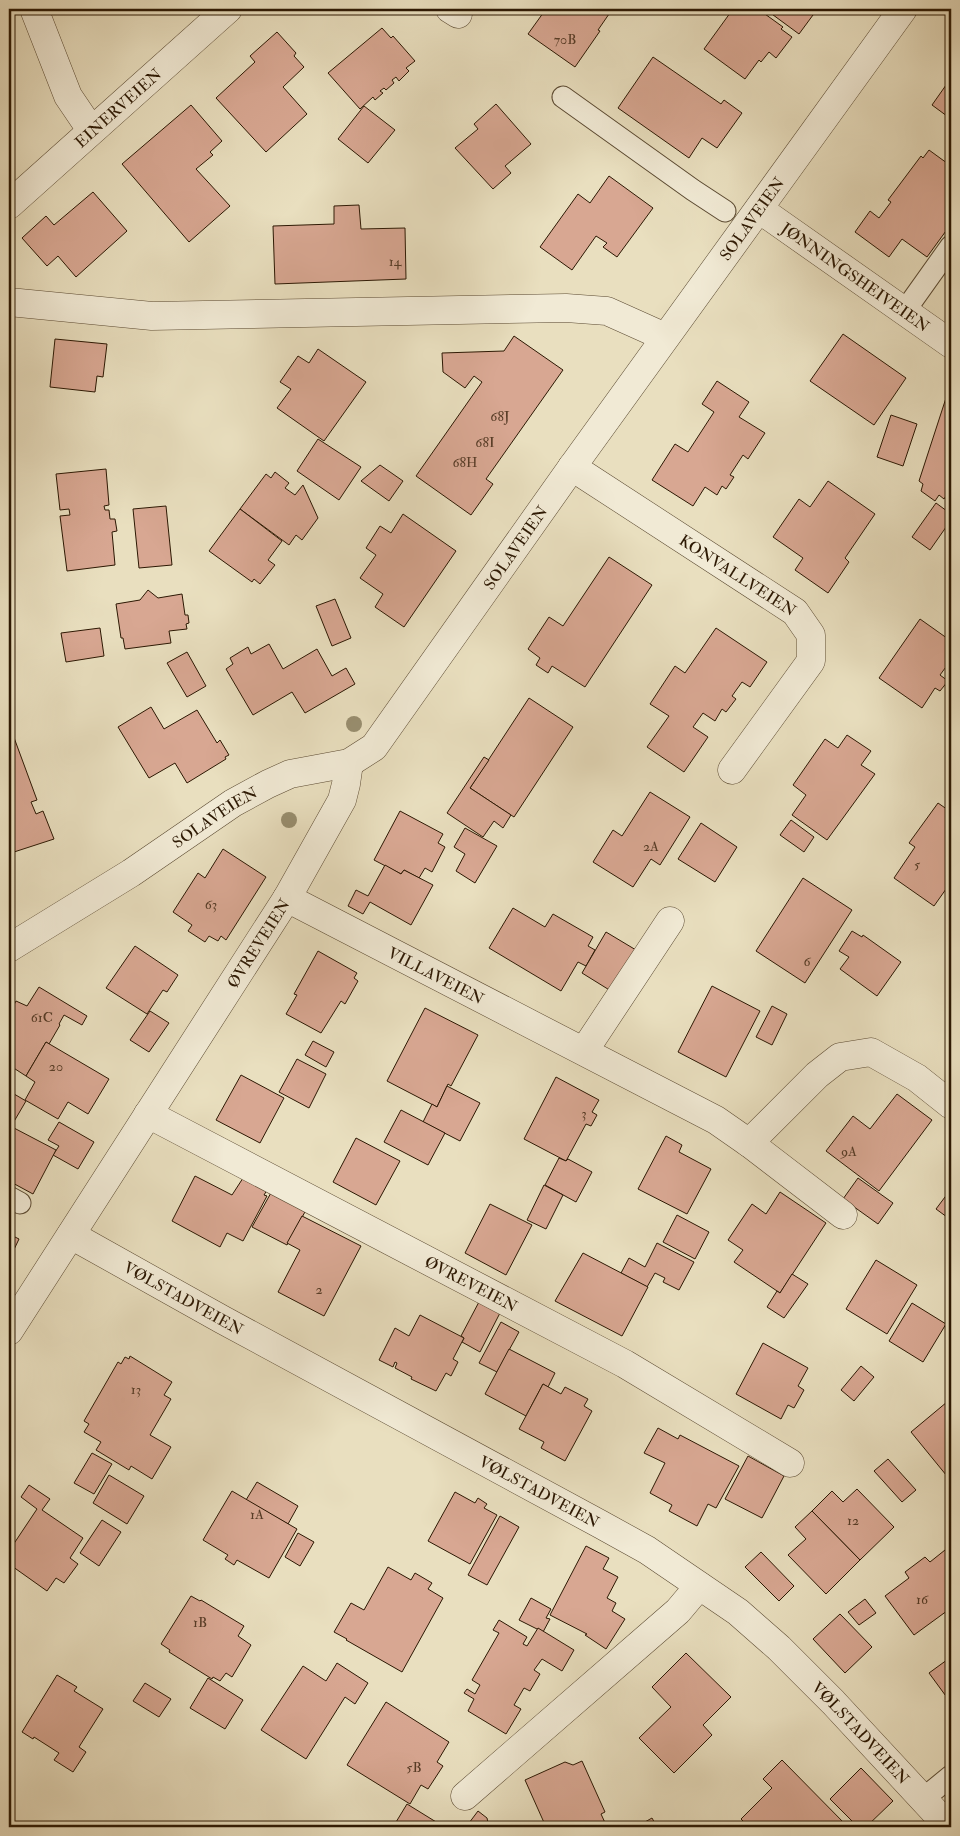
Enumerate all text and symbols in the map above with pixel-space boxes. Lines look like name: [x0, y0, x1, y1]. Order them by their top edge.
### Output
house number: 70B: [554, 31, 576, 48]
street label: EINERVEIEN: [71, 64, 166, 152]
street label: SOLAVEIEN: [715, 173, 790, 265]
street label: JØNNINGSHEIVEIEN: [775, 218, 934, 337]
house number: 14: [389, 253, 403, 270]
house number: 68J: [490, 408, 510, 425]
house number: 68I: [475, 434, 495, 451]
house number: 68H: [452, 454, 478, 471]
street label: SOLAVEIEN: [479, 502, 553, 594]
street label: KONVALLVEIEN: [675, 530, 800, 621]
street label: SOLAVEIEN: [169, 782, 262, 853]
house number: 2A: [643, 838, 659, 855]
house number: 5: [914, 856, 921, 873]
street label: ØVREVEIEN: [223, 895, 295, 992]
house number: 63: [205, 896, 217, 913]
street label: VILLAVEIEN: [384, 943, 488, 1010]
house number: 6: [803, 953, 811, 970]
house number: 61C: [31, 1009, 53, 1026]
house number: 20: [49, 1058, 63, 1075]
house number: 3: [581, 1105, 587, 1122]
house number: 9A: [840, 1143, 857, 1160]
street label: ØVREVEIEN: [421, 1252, 521, 1317]
street label: VØLSTADVEIEN: [120, 1257, 247, 1340]
house number: 2: [315, 1281, 323, 1298]
house number: 13: [131, 1381, 141, 1398]
street label: VØLSTADVEIEN: [475, 1452, 603, 1533]
house number: 1A: [250, 1506, 264, 1523]
house number: 12: [847, 1512, 859, 1529]
house number: 16: [916, 1591, 929, 1608]
house number: 1B: [193, 1614, 207, 1631]
street label: VØLSTADVEIEN: [807, 1678, 914, 1789]
house number: 5B: [406, 1759, 422, 1776]

